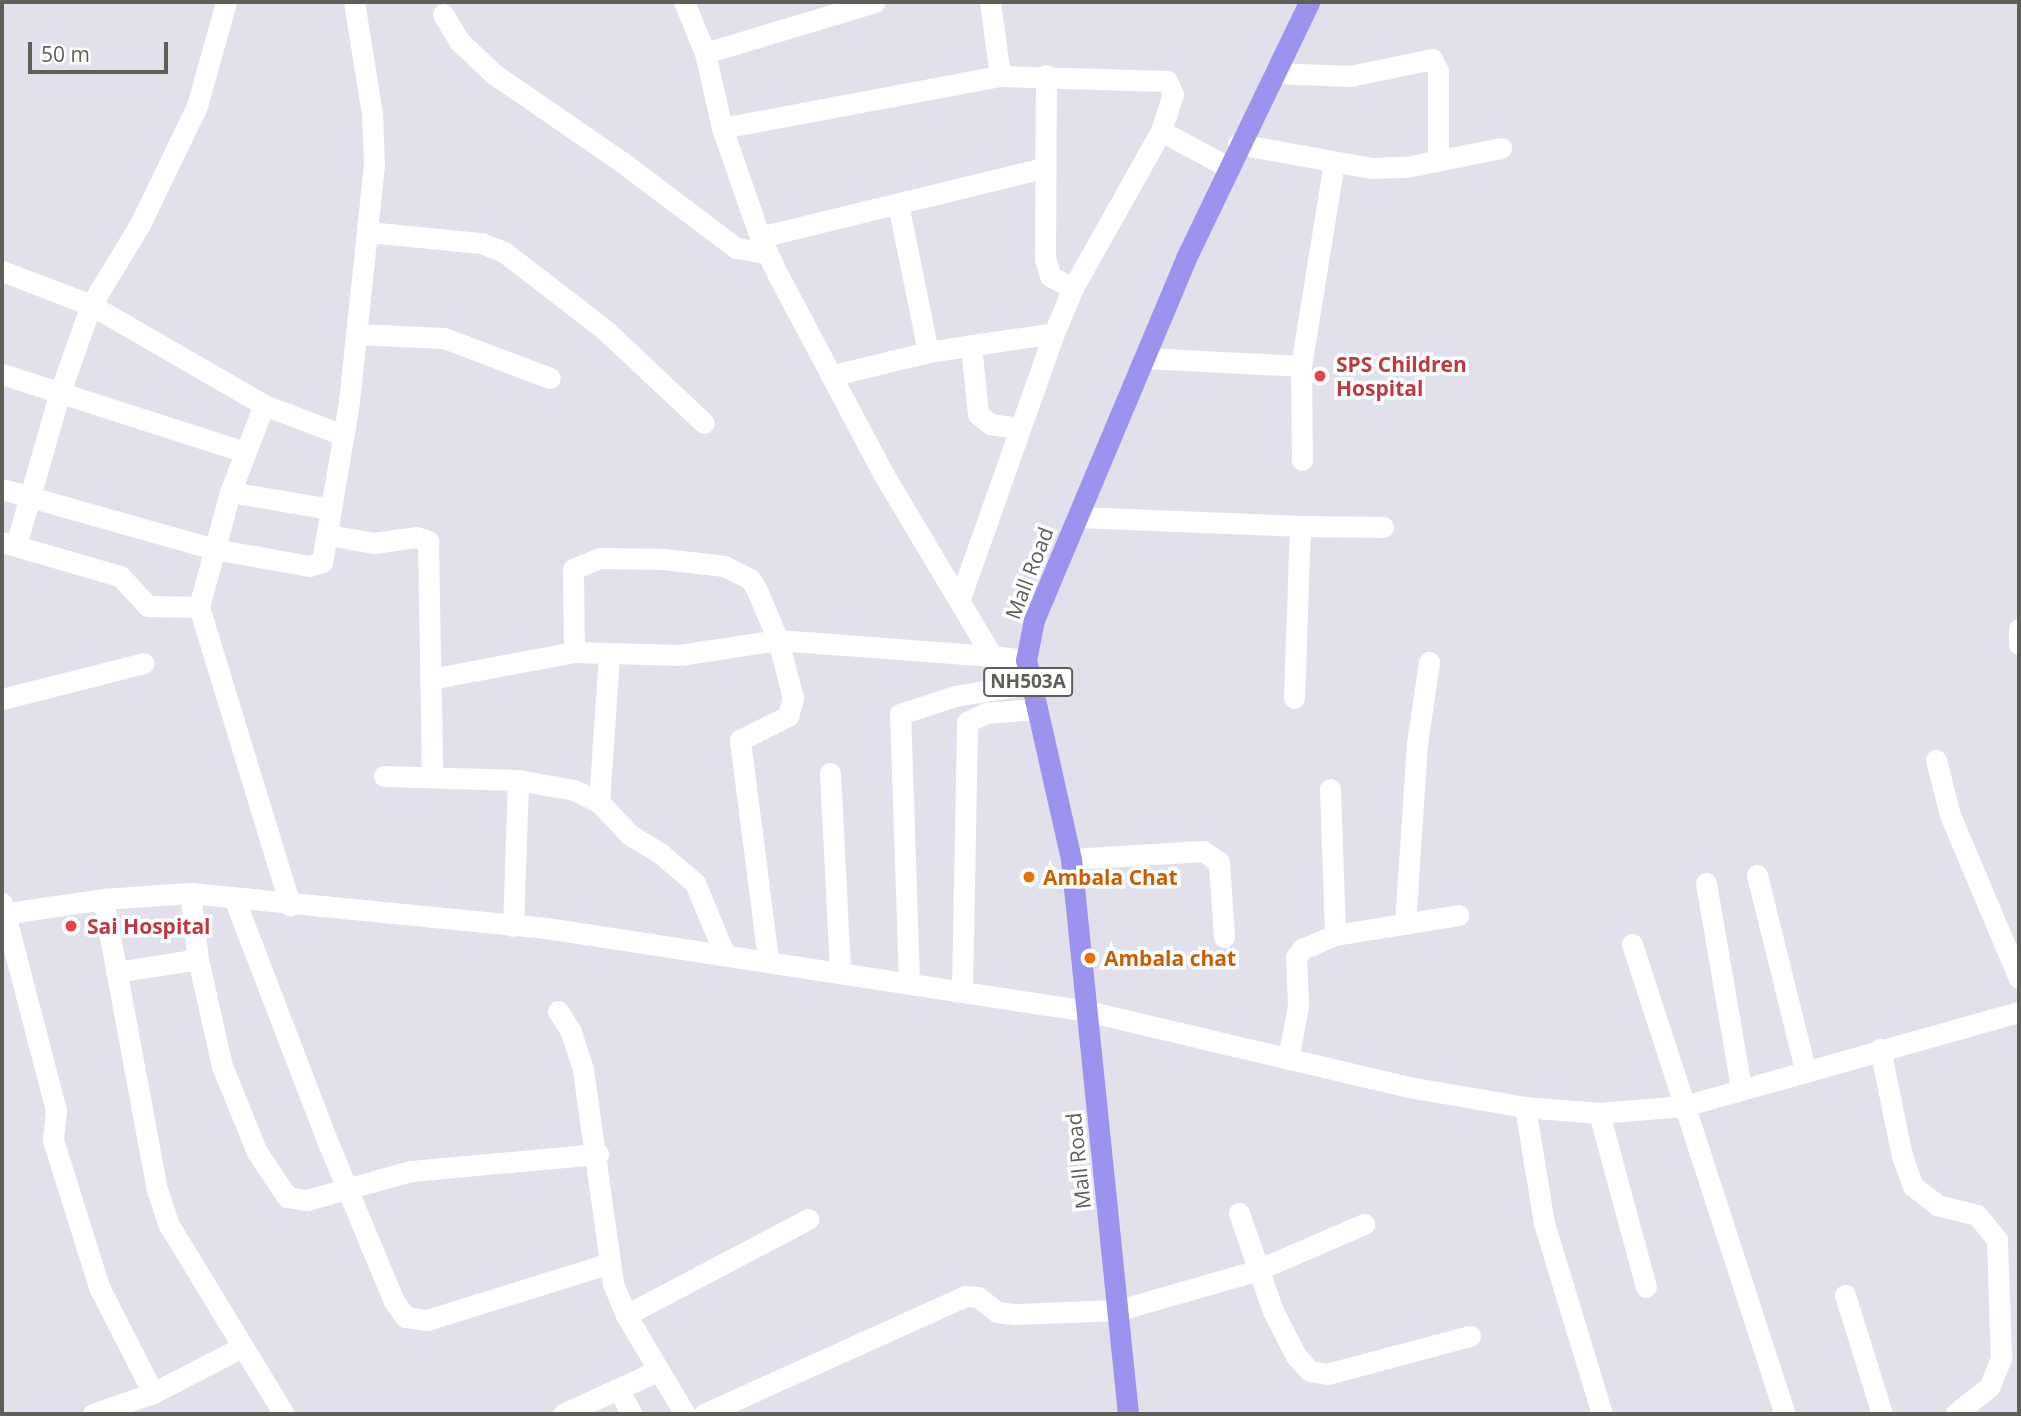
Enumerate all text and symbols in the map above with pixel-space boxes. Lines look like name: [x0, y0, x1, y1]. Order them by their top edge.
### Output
scale bar: [32, 28, 172, 72]
text: 50 m: [41, 40, 90, 68]
place label: SPS Children Hospital: [1336, 351, 1467, 401]
marker: SPS Children Hospital: [1310, 366, 1330, 386]
street label: Mall Road: [1000, 523, 1058, 623]
road number: NH503A: [982, 666, 1074, 698]
place label: Ambala Chat: [1043, 864, 1178, 890]
marker: Ambala Chat: [1021, 869, 1037, 885]
place label: Sai Hospital: [87, 913, 211, 939]
marker: Sai Hospital: [61, 916, 81, 936]
place label: Ambala chat: [1104, 945, 1236, 971]
marker: Ambala chat: [1082, 950, 1098, 966]
street label: Mall Road: [1060, 1112, 1096, 1210]

